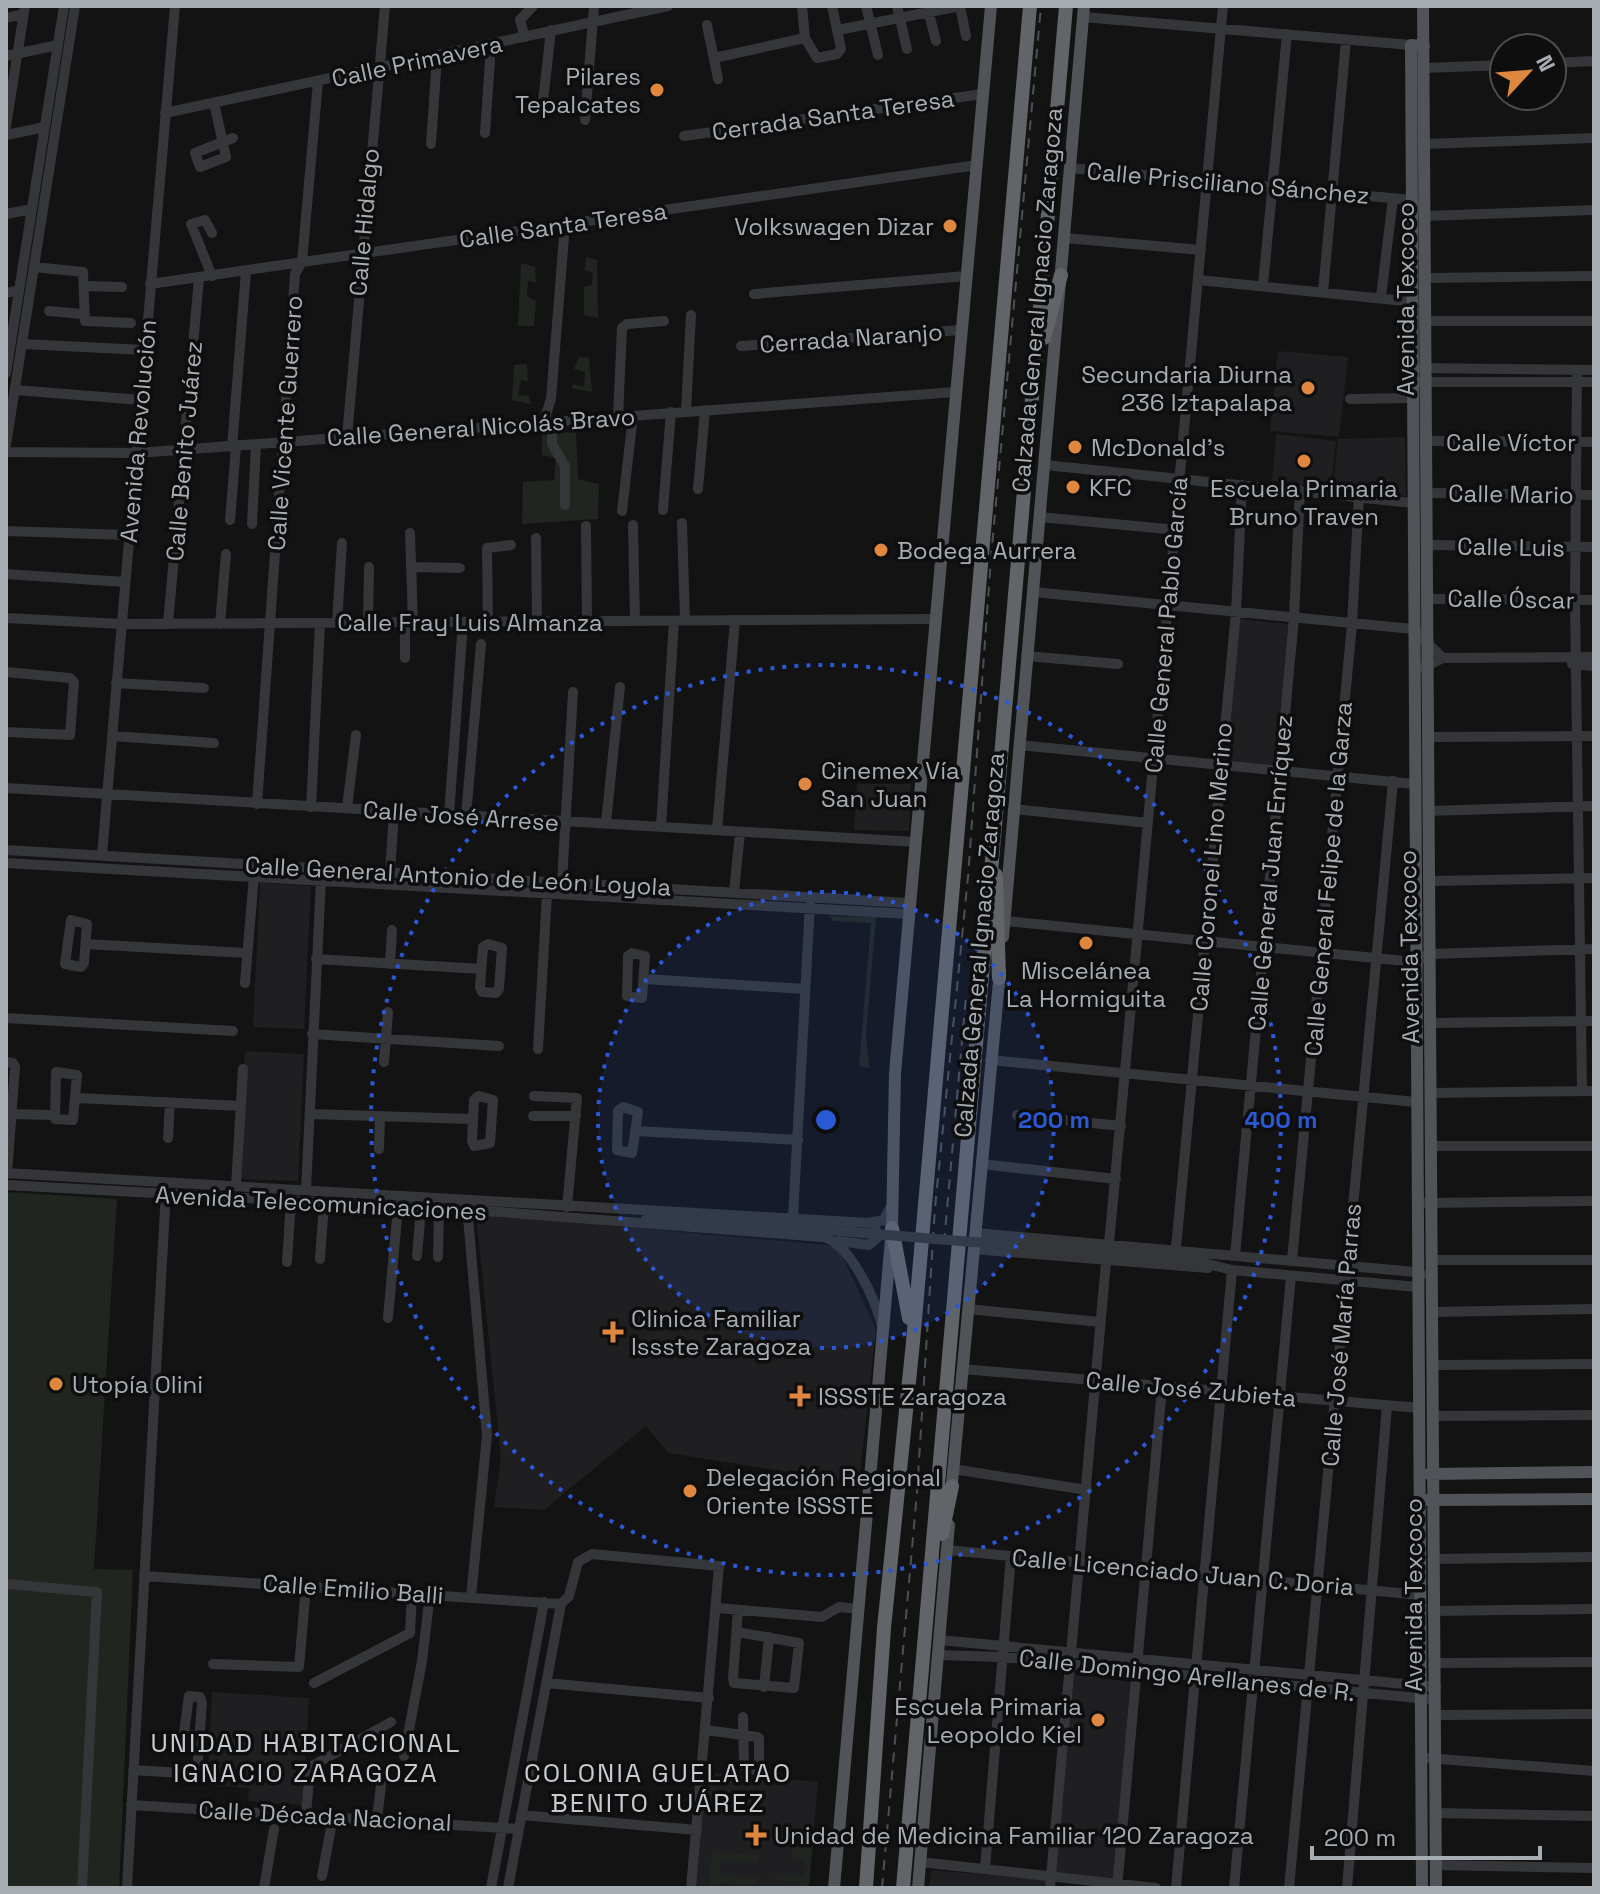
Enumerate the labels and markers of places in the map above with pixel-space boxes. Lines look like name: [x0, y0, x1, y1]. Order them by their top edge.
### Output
place label: Pilares Tepalcates: [515, 61, 641, 120]
marker: Pilares Tepalcates: [648, 81, 666, 99]
place label: Volkswagen Dizar: [734, 211, 934, 242]
marker: Volkswagen Dizar: [941, 217, 959, 235]
place label: Secundaria Diurna 236 Iztapalapa: [1081, 359, 1292, 418]
marker: Secundaria Diurna 236 Iztapalapa: [1299, 379, 1317, 397]
place label: McDonald's: [1091, 432, 1225, 463]
marker: McDonald's: [1066, 438, 1084, 456]
marker: Escuela Primaria Bruno Traven: [1295, 452, 1313, 470]
place label: KFC: [1089, 472, 1132, 503]
place label: Escuela Primaria Bruno Traven: [1210, 473, 1398, 532]
marker: KFC: [1064, 478, 1082, 496]
place label: Bodega Aurrera: [897, 535, 1077, 566]
marker: Bodega Aurrera: [872, 541, 890, 559]
place label: Cinemex Vía San Juan: [821, 755, 960, 814]
marker: Cinemex Vía San Juan: [796, 775, 814, 793]
marker: Miscelánea La Hormiguita: [1077, 934, 1095, 952]
place label: Miscelánea La Hormiguita: [1006, 955, 1166, 1014]
centre of rings: [812, 1106, 840, 1134]
place label: Clinica Familiar Issste Zaragoza: [631, 1303, 812, 1362]
marker: Clinica Familiar Issste Zaragoza: [602, 1321, 624, 1343]
place label: Utopía Olini: [72, 1369, 203, 1400]
marker: Utopía Olini: [47, 1375, 65, 1393]
place label: ISSSTE Zaragoza: [818, 1381, 1007, 1412]
marker: ISSSTE Zaragoza: [789, 1385, 811, 1407]
place label: Delegación Regional Oriente ISSSTE: [706, 1462, 941, 1521]
marker: Delegación Regional Oriente ISSSTE: [681, 1482, 699, 1500]
place label: Escuela Primaria Leopoldo Kiel: [894, 1691, 1082, 1750]
marker: Escuela Primaria Leopoldo Kiel: [1089, 1711, 1107, 1729]
place label: Unidad de Medicina Familiar 120 Zaragoza: [774, 1820, 1254, 1851]
marker: Unidad de Medicina Familiar 120 Zaragoza: [745, 1824, 767, 1846]

